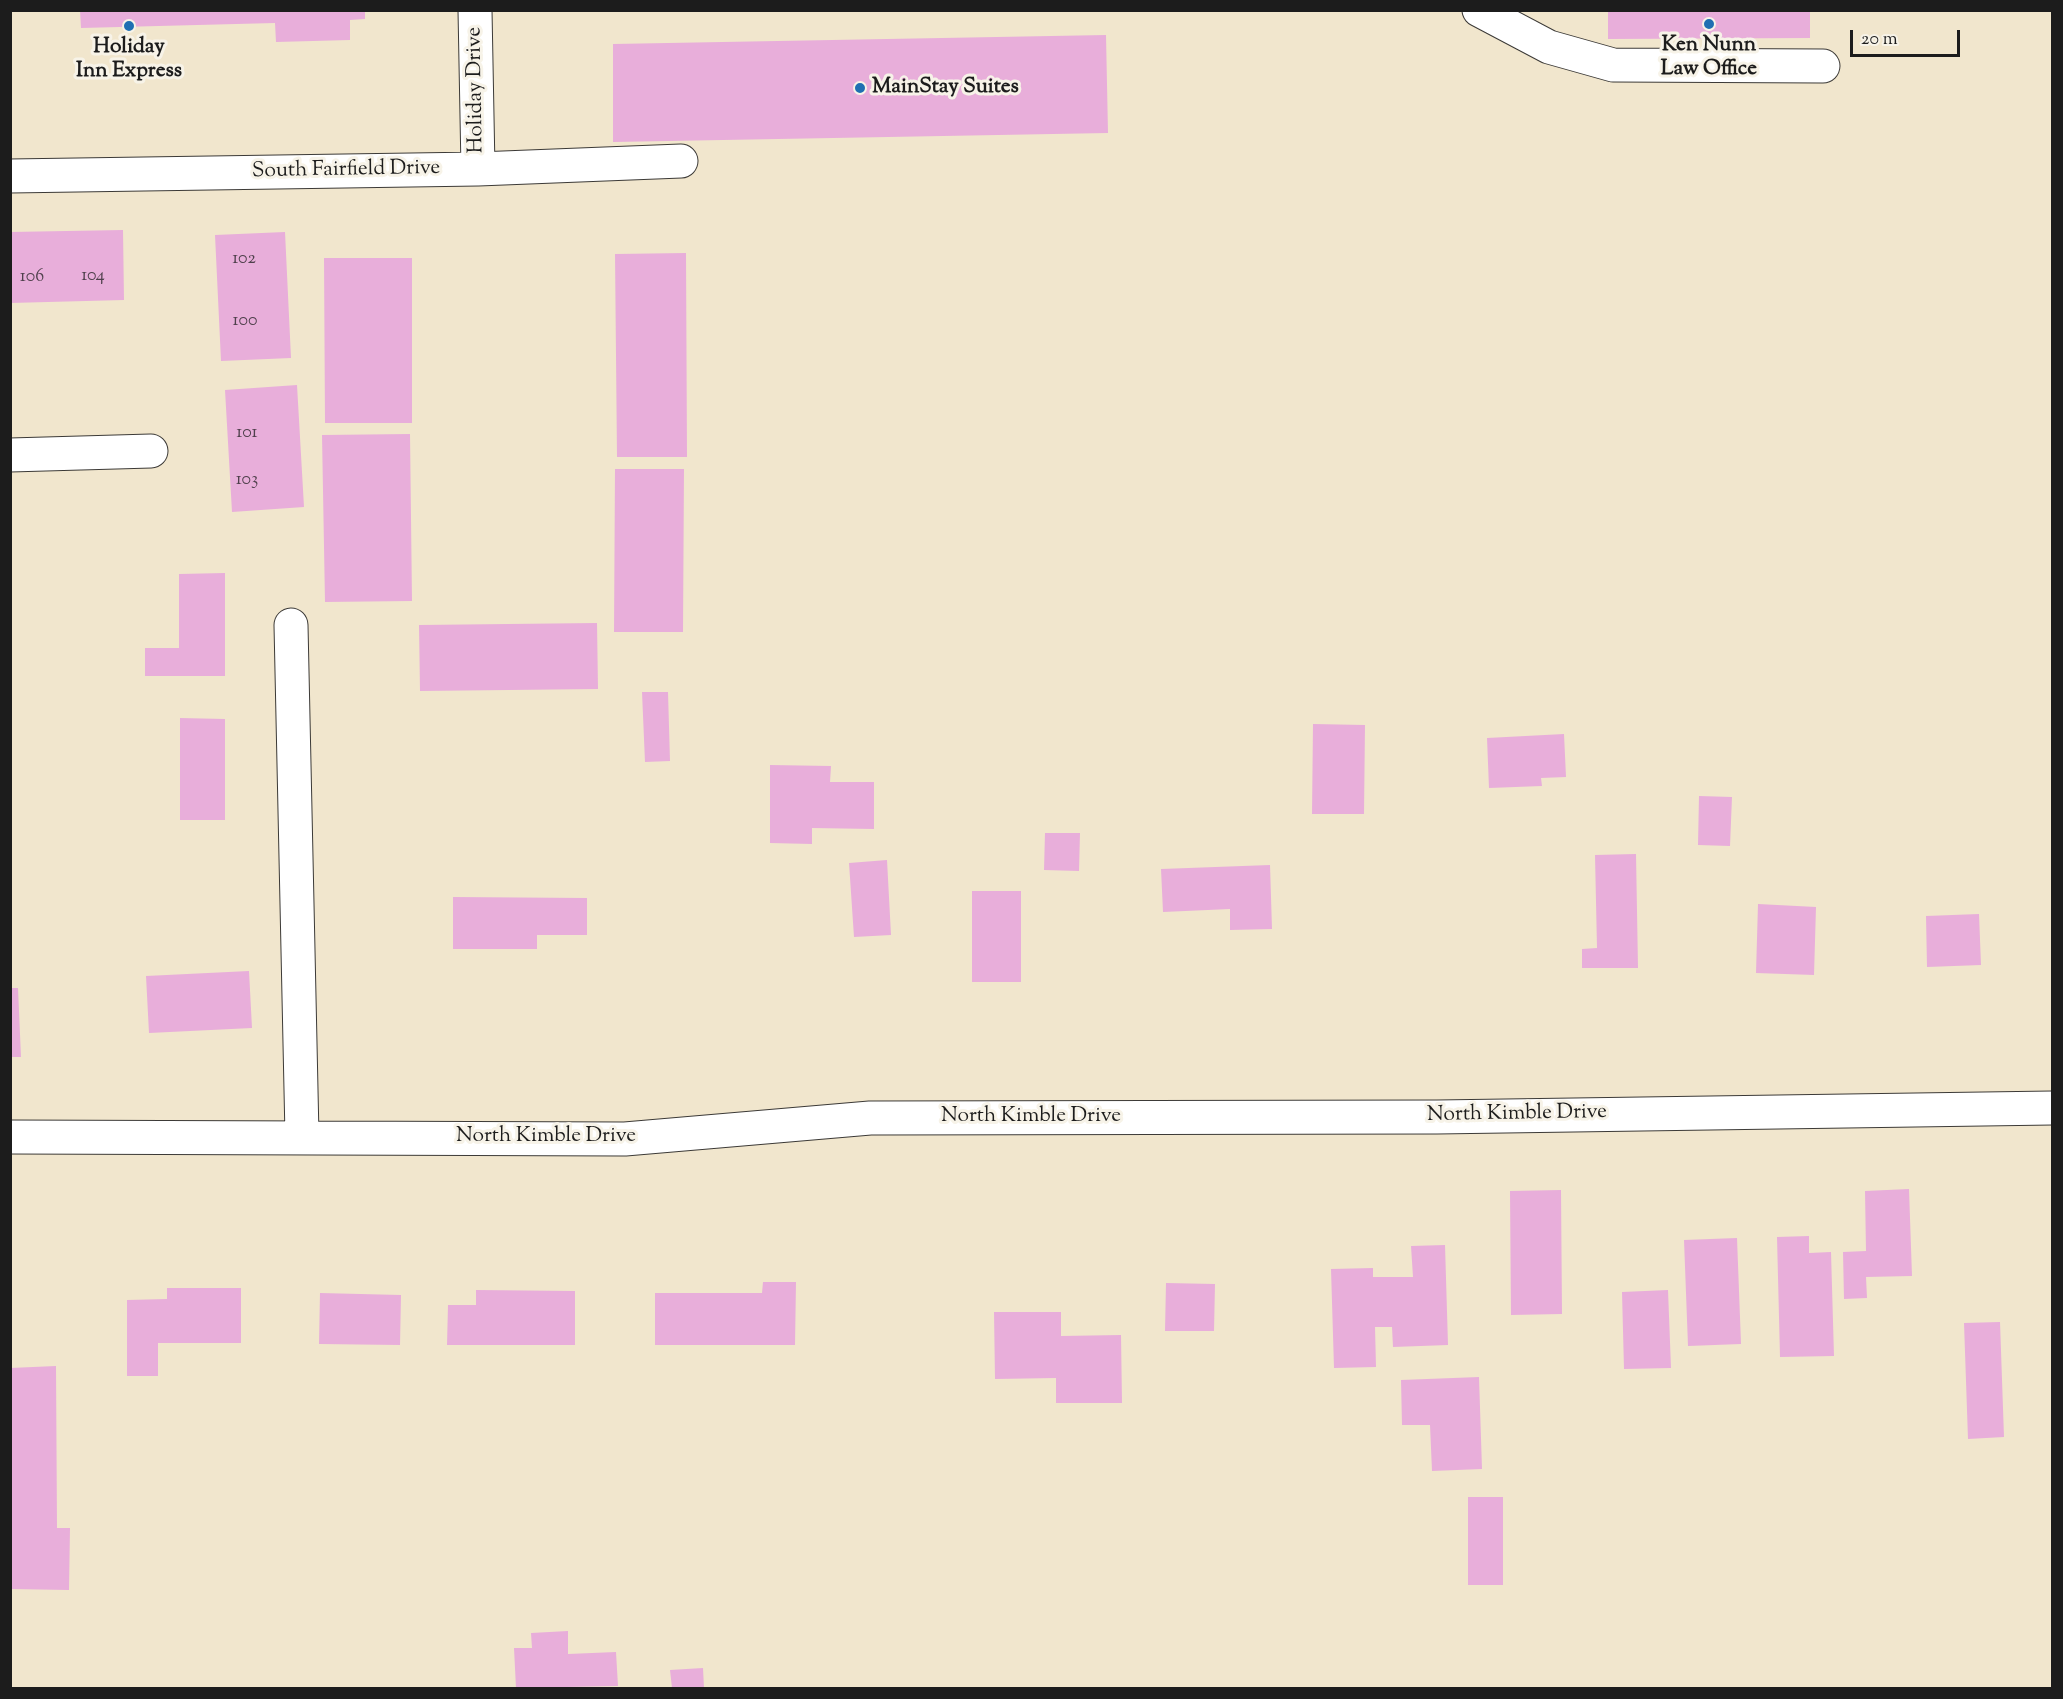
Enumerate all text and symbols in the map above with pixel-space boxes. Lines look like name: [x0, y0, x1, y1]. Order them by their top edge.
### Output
marker: Ken Nunn Law Office: [1702, 17, 1716, 31]
scale bar: [1853, 18, 1962, 56]
marker: Holiday Inn Express: [122, 19, 136, 33]
street label: Holiday Drive: [463, 27, 491, 153]
text: 20 m: [1861, 27, 1898, 53]
place label: Ken Nunn Law Office: [1661, 33, 1757, 83]
place label: Holiday Inn Express: [76, 35, 182, 85]
place label: MainStay Suites: [872, 75, 1019, 101]
marker: MainStay Suites: [853, 81, 867, 95]
street label: South Fairfield Drive: [252, 157, 440, 185]
house number: 102: [232, 249, 256, 271]
house number: 104: [81, 266, 105, 288]
house number: 106: [20, 267, 44, 289]
house number: 100: [233, 311, 257, 333]
house number: 101: [236, 423, 258, 445]
house number: 103: [236, 470, 258, 492]
street label: North Kimble Drive: [1427, 1101, 1607, 1129]
street label: North Kimble Drive: [941, 1104, 1121, 1130]
street label: North Kimble Drive: [456, 1124, 636, 1150]

